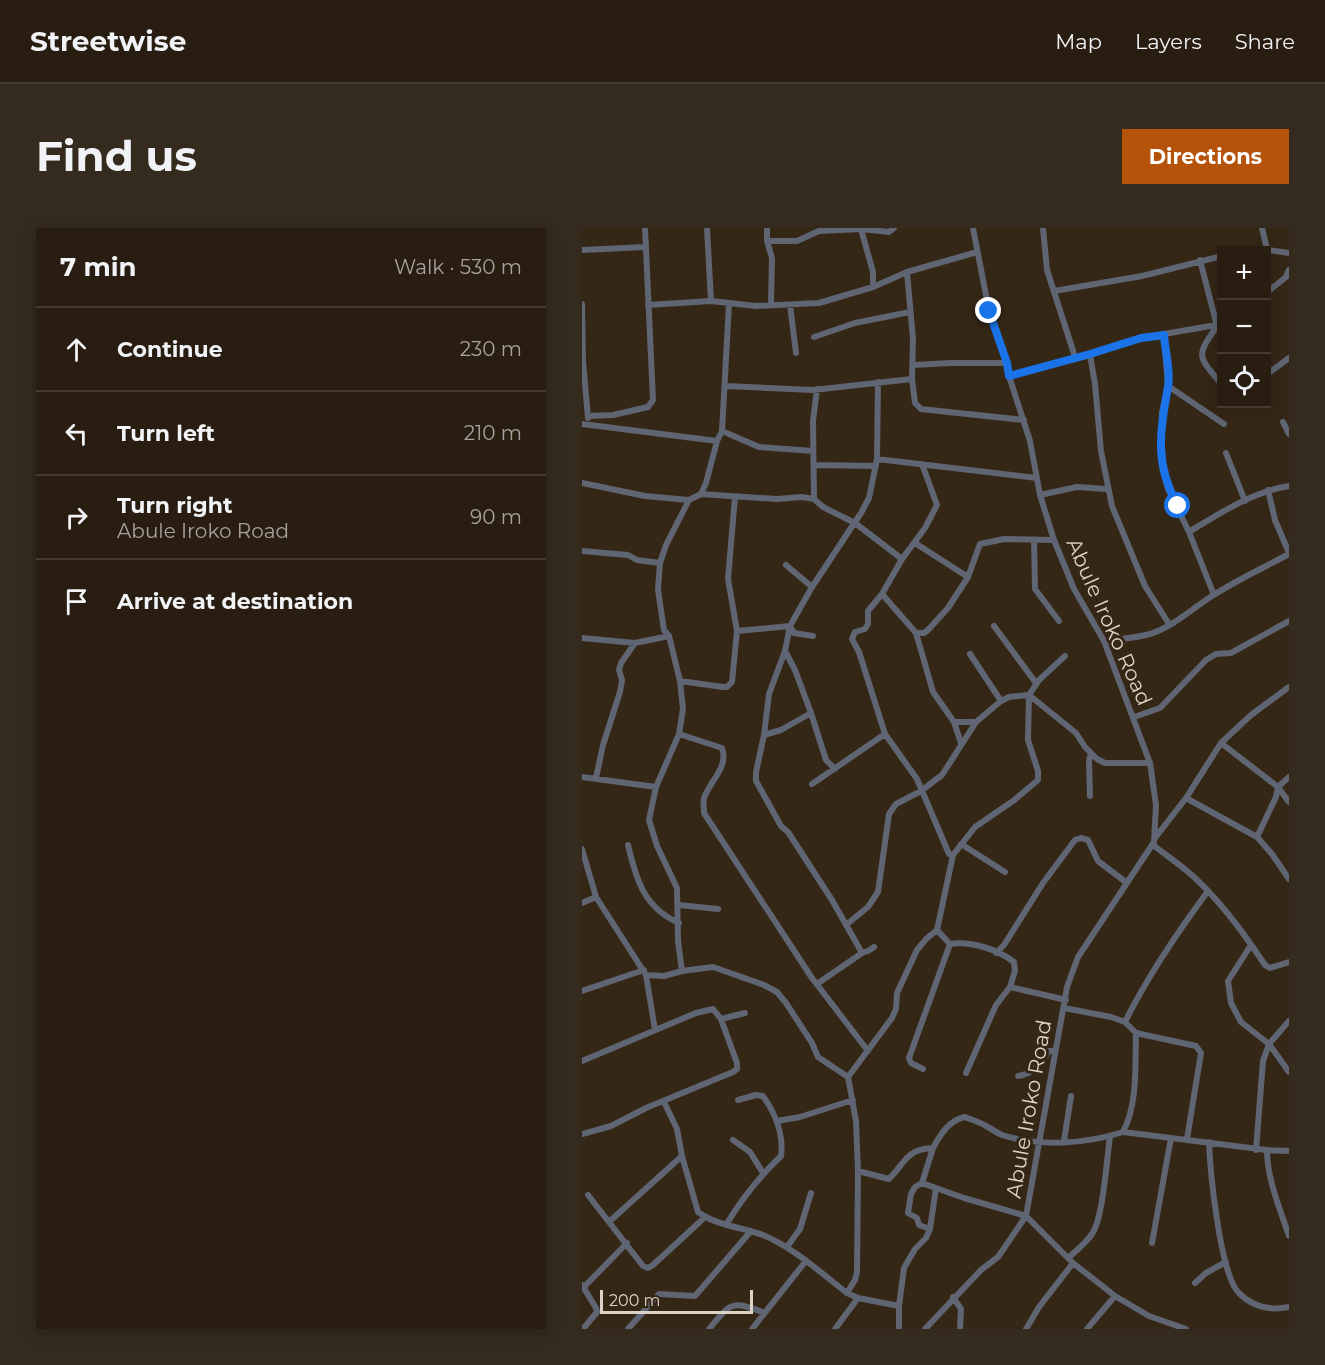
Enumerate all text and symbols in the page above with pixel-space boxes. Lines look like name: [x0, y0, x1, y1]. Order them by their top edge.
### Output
text: Streetwise: [30, 24, 186, 58]
text: Map: [1055, 29, 1102, 54]
text: Layers: [1135, 29, 1202, 54]
text: Share: [1235, 29, 1295, 54]
button: Directions: [1122, 129, 1289, 184]
text: Find us: [36, 130, 197, 182]
map controls: [1217, 246, 1271, 408]
button: +: [1217, 246, 1271, 300]
text: 7 min: [60, 251, 137, 283]
text: Walk · 530 m: [394, 255, 522, 279]
route end: [975, 297, 1001, 323]
button: −: [1217, 300, 1271, 354]
icon: ahead: [60, 333, 93, 366]
text: Continue: [117, 336, 223, 363]
text: 230 m: [460, 337, 522, 361]
button: locate: [1217, 354, 1271, 408]
icon: left: [60, 417, 93, 450]
text: Turn left: [117, 420, 215, 447]
text: 210 m: [464, 421, 522, 445]
text: Turn right: [117, 492, 232, 519]
route start: [1164, 492, 1190, 518]
icon: right: [60, 501, 93, 534]
text: 90 m: [470, 505, 522, 529]
text: Abule Iroko Road: [117, 519, 289, 543]
street label: Abule Iroko Road: [1061, 534, 1158, 709]
icon: arrive: [60, 585, 93, 618]
text: Arrive at destination: [117, 588, 353, 615]
street label: Abule Iroko Road: [1001, 1018, 1056, 1200]
scale bar: [600, 1287, 753, 1314]
text: 200 m: [609, 1291, 660, 1310]

